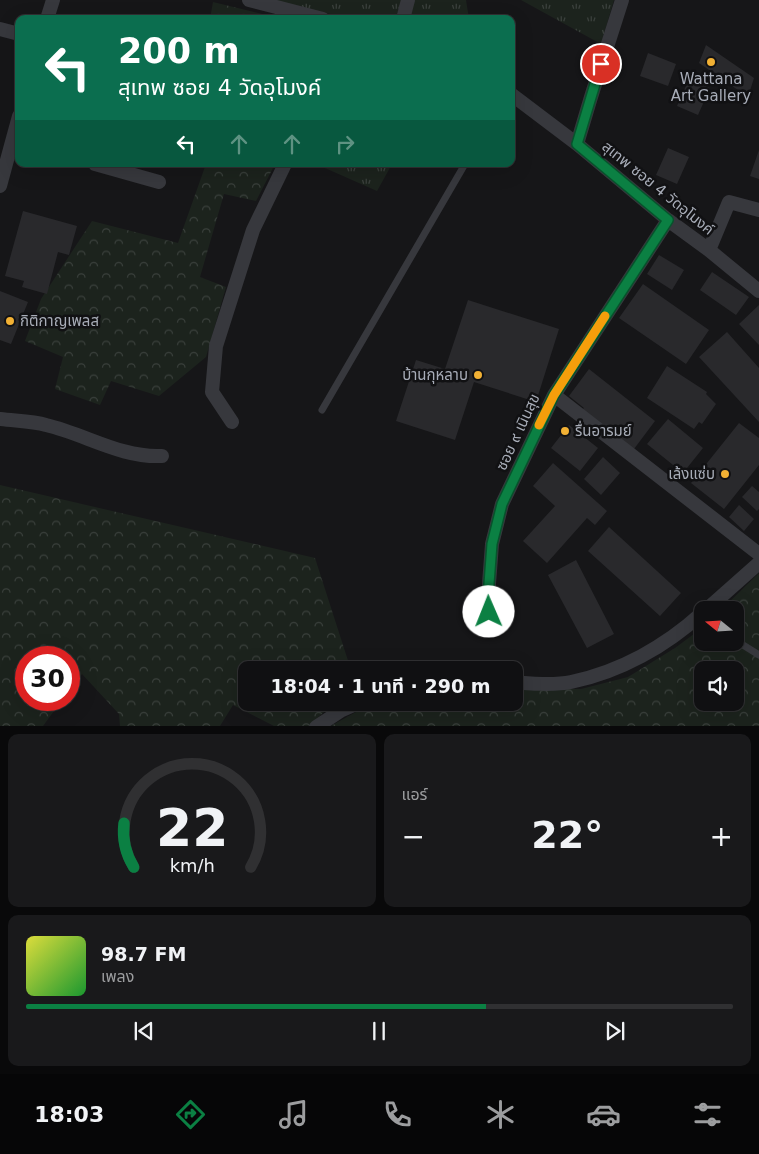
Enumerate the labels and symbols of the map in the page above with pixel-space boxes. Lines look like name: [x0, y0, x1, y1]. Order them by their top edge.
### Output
pin: [580, 43, 622, 85]
marker: Wattana Art Gallery: [705, 56, 717, 68]
place label: Wattana Art Gallery: [671, 70, 751, 105]
street label: สุเทพ ซอย 4 วัดอุโมงค์: [598, 137, 718, 239]
place label: กิติกาญเพลส: [20, 312, 99, 330]
marker: กิติกาญเพลส: [4, 315, 16, 327]
place label: บ้านกุหลาบ: [402, 366, 468, 384]
marker: บ้านกุหลาบ: [472, 369, 484, 381]
street label: ซอย ๙ เนินสุข: [492, 391, 544, 473]
place label: รื่นอารมย์: [575, 420, 632, 440]
marker: รื่นอารมย์: [559, 425, 571, 437]
place label: เล้งแซ่บ: [668, 465, 715, 483]
marker: เล้งแซ่บ: [719, 468, 731, 480]
position arrow: [462, 585, 514, 637]
north arrow: [694, 601, 744, 651]
speed limit sign: 30: [15, 646, 80, 711]

